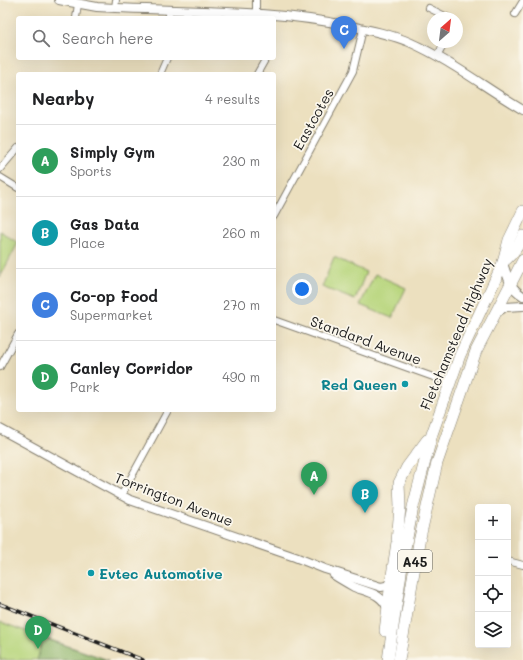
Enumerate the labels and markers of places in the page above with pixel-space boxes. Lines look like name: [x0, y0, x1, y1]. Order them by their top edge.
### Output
pin: C: [331, 16, 357, 49]
place label: Red Queen: [321, 375, 397, 394]
marker: Red Queen: [400, 379, 410, 389]
pin: A: [301, 462, 327, 495]
pin: B: [352, 480, 378, 513]
place label: Evtec Automotive: [99, 564, 223, 583]
marker: Evtec Automotive: [86, 568, 96, 578]
pin: D: [25, 616, 51, 649]

